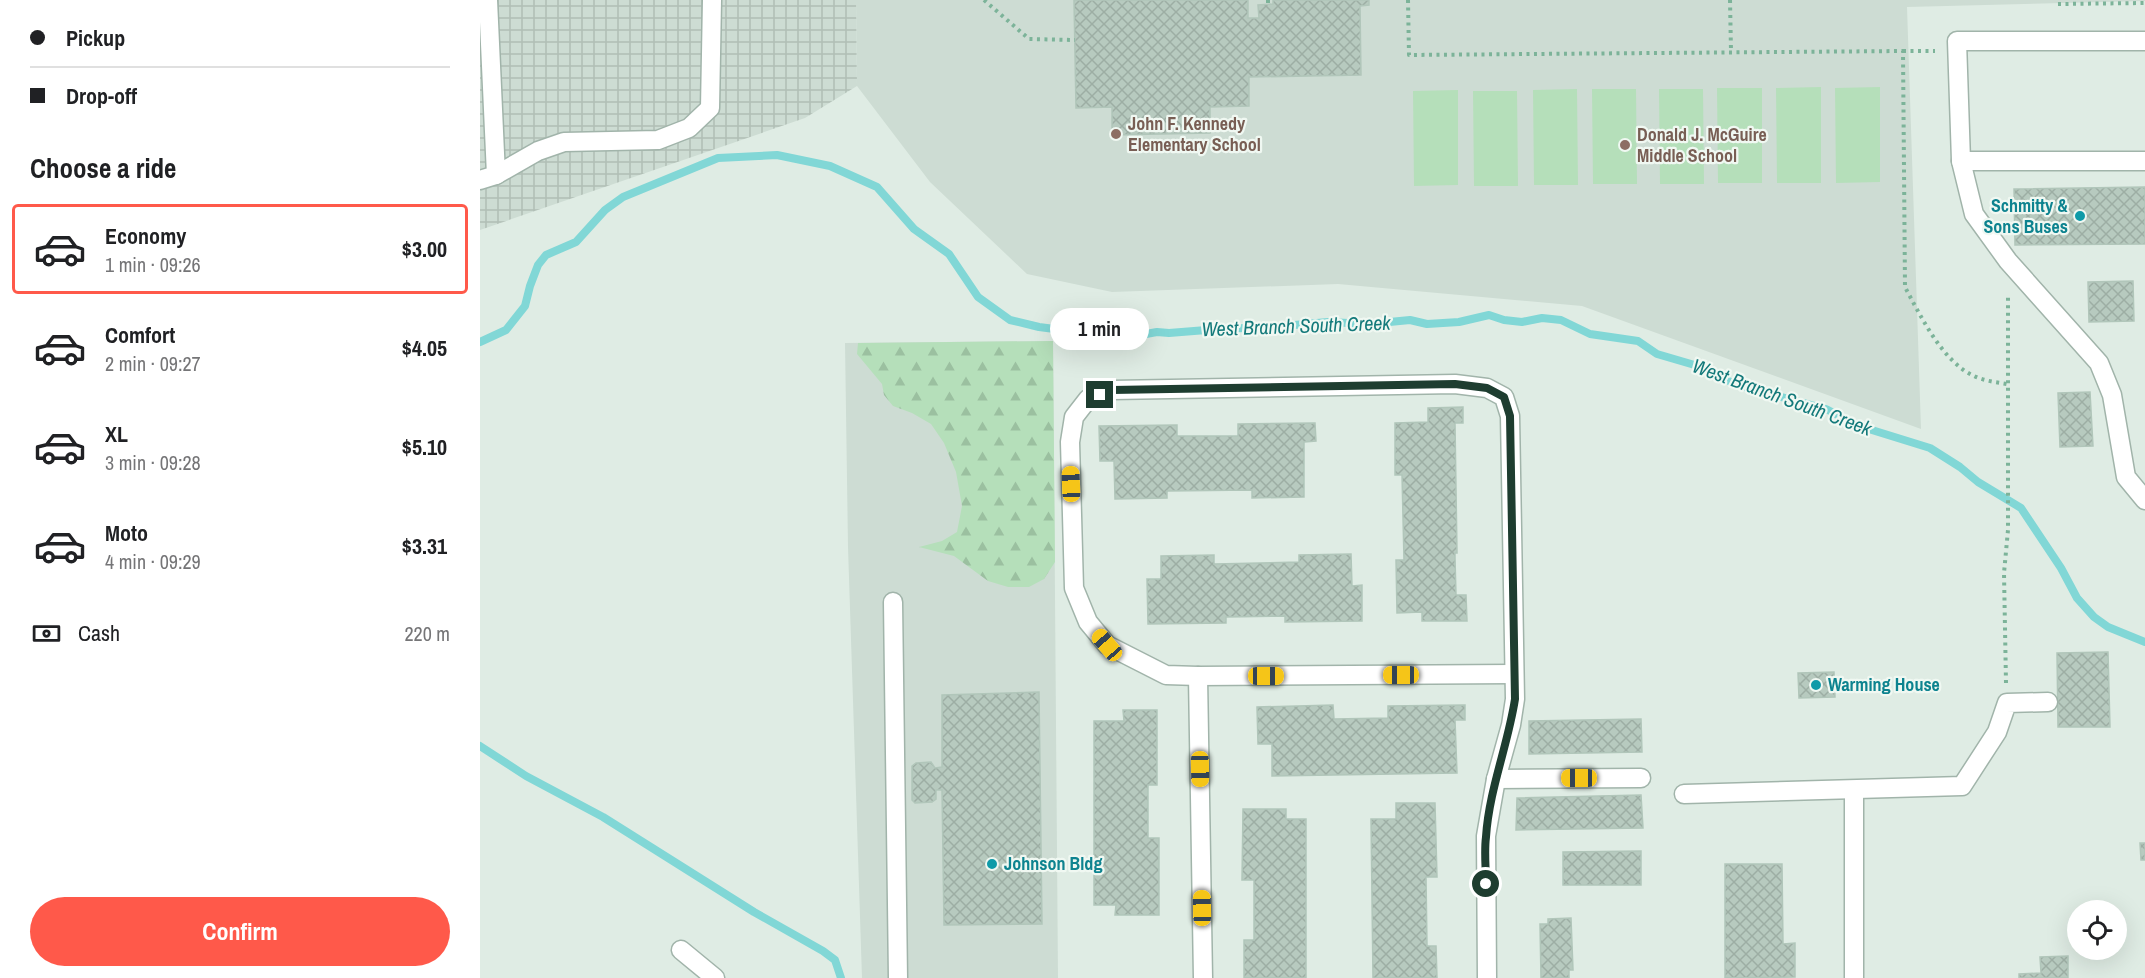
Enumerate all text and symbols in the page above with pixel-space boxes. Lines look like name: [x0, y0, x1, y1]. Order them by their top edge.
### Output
text: Pickup: [66, 23, 125, 53]
text: Drop-off: [66, 81, 137, 111]
place label: John F. Kennedy Elementary School: [1128, 111, 1261, 157]
place label: Donald J. McGuire Middle School: [1637, 122, 1767, 168]
marker: John F. Kennedy Elementary School: [1109, 127, 1123, 141]
marker: Donald J. McGuire Middle School: [1618, 138, 1632, 152]
text: Choose a ride: [30, 150, 176, 186]
place label: Schmitty & Sons Buses: [1984, 193, 2068, 239]
marker: Schmitty & Sons Buses: [2073, 209, 2087, 223]
text: Economy: [105, 221, 186, 251]
icon: car: [33, 222, 87, 276]
text: $3.00: [402, 234, 447, 264]
text: 1 min · 09:26: [105, 251, 201, 278]
callout: 1 min: [1050, 308, 1150, 350]
water label: West Branch South Creek: [1201, 309, 1392, 342]
text: 1 min: [1078, 315, 1121, 342]
text: Comfort: [105, 320, 175, 350]
icon: car: [33, 321, 87, 375]
text: $4.05: [402, 333, 447, 363]
text: 2 min · 09:27: [105, 350, 201, 377]
water label: West Branch South Creek: [1689, 351, 1876, 442]
route end: [1086, 381, 1113, 408]
text: XL: [105, 419, 128, 449]
icon: car: [33, 420, 87, 474]
text: $5.10: [402, 432, 447, 462]
text: 3 min · 09:28: [105, 449, 201, 476]
car: [1061, 466, 1081, 502]
text: Moto: [105, 518, 148, 548]
icon: car: [33, 519, 87, 573]
text: $3.31: [402, 531, 447, 561]
text: 4 min · 09:29: [105, 548, 201, 575]
icon: cash: [30, 617, 63, 650]
text: Cash: [78, 618, 120, 648]
text: 220 m: [404, 620, 450, 647]
car: [1088, 626, 1126, 664]
car: [1383, 666, 1419, 684]
car: [1248, 667, 1284, 685]
place label: Warming House: [1828, 672, 1940, 697]
marker: Warming House: [1809, 678, 1823, 692]
car: [1191, 751, 1209, 787]
car: [1561, 769, 1597, 787]
place label: Johnson Bldg: [1004, 851, 1102, 876]
marker: Johnson Bldg: [985, 857, 999, 871]
route start: [1472, 870, 1499, 897]
car: [1193, 890, 1211, 926]
button: Confirm: [30, 897, 450, 966]
map controls: [2067, 900, 2127, 960]
button: locate: [2067, 900, 2127, 960]

